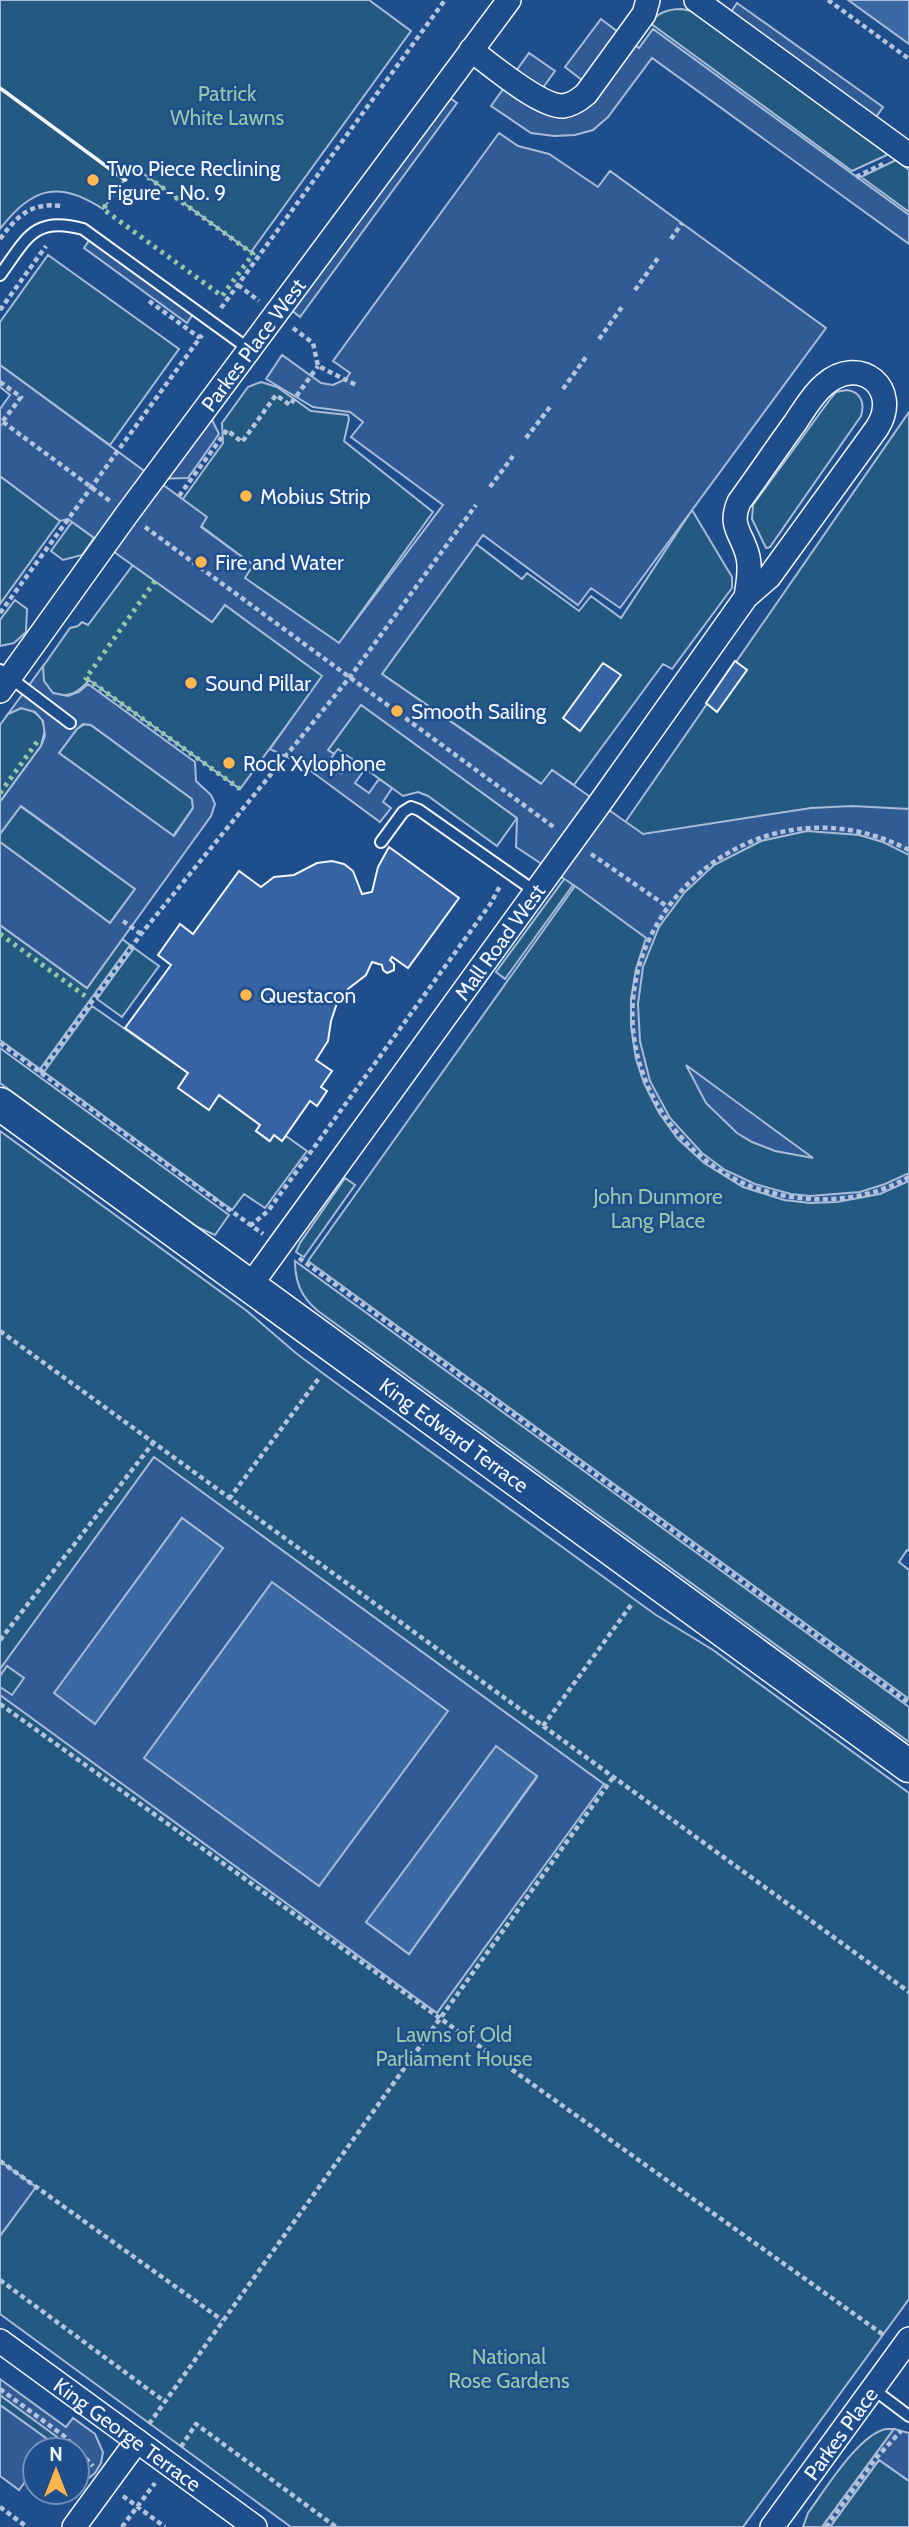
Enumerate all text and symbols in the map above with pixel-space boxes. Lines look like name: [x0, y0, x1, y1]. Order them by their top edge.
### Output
park label: Patrick White Lawns: [170, 81, 284, 130]
place label: Two Piece Reclining Figure - No. 9: [107, 156, 281, 205]
marker: Two Piece Reclining Figure - No. 9: [85, 172, 101, 188]
street label: Parkes Place West: [195, 273, 310, 416]
place label: Mobius Strip: [260, 484, 371, 509]
marker: Mobius Strip: [238, 488, 254, 504]
place label: Fire and Water: [215, 550, 344, 575]
marker: Fire and Water: [193, 554, 209, 570]
place label: Sound Pillar: [205, 671, 311, 696]
marker: Sound Pillar: [183, 675, 199, 691]
place label: Smooth Sailing: [411, 699, 547, 724]
marker: Smooth Sailing: [389, 703, 405, 719]
place label: Rock Xylophone: [243, 751, 386, 776]
marker: Rock Xylophone: [221, 755, 237, 771]
street label: Mall Road West: [449, 879, 550, 1005]
place label: Questacon: [260, 983, 356, 1008]
marker: Questacon: [238, 987, 254, 1003]
park label: John Dunmore Lang Place: [592, 1184, 723, 1233]
street label: King Edward Terrace: [375, 1372, 534, 1498]
park label: Lawns of Old Parliament House: [376, 2022, 533, 2071]
park label: National Rose Gardens: [448, 2344, 570, 2393]
street label: King George Terrace: [49, 2372, 206, 2496]
street label: Parkes Place: [798, 2382, 883, 2485]
north arrow: [21, 2436, 91, 2506]
text: N: [49, 2443, 63, 2466]

